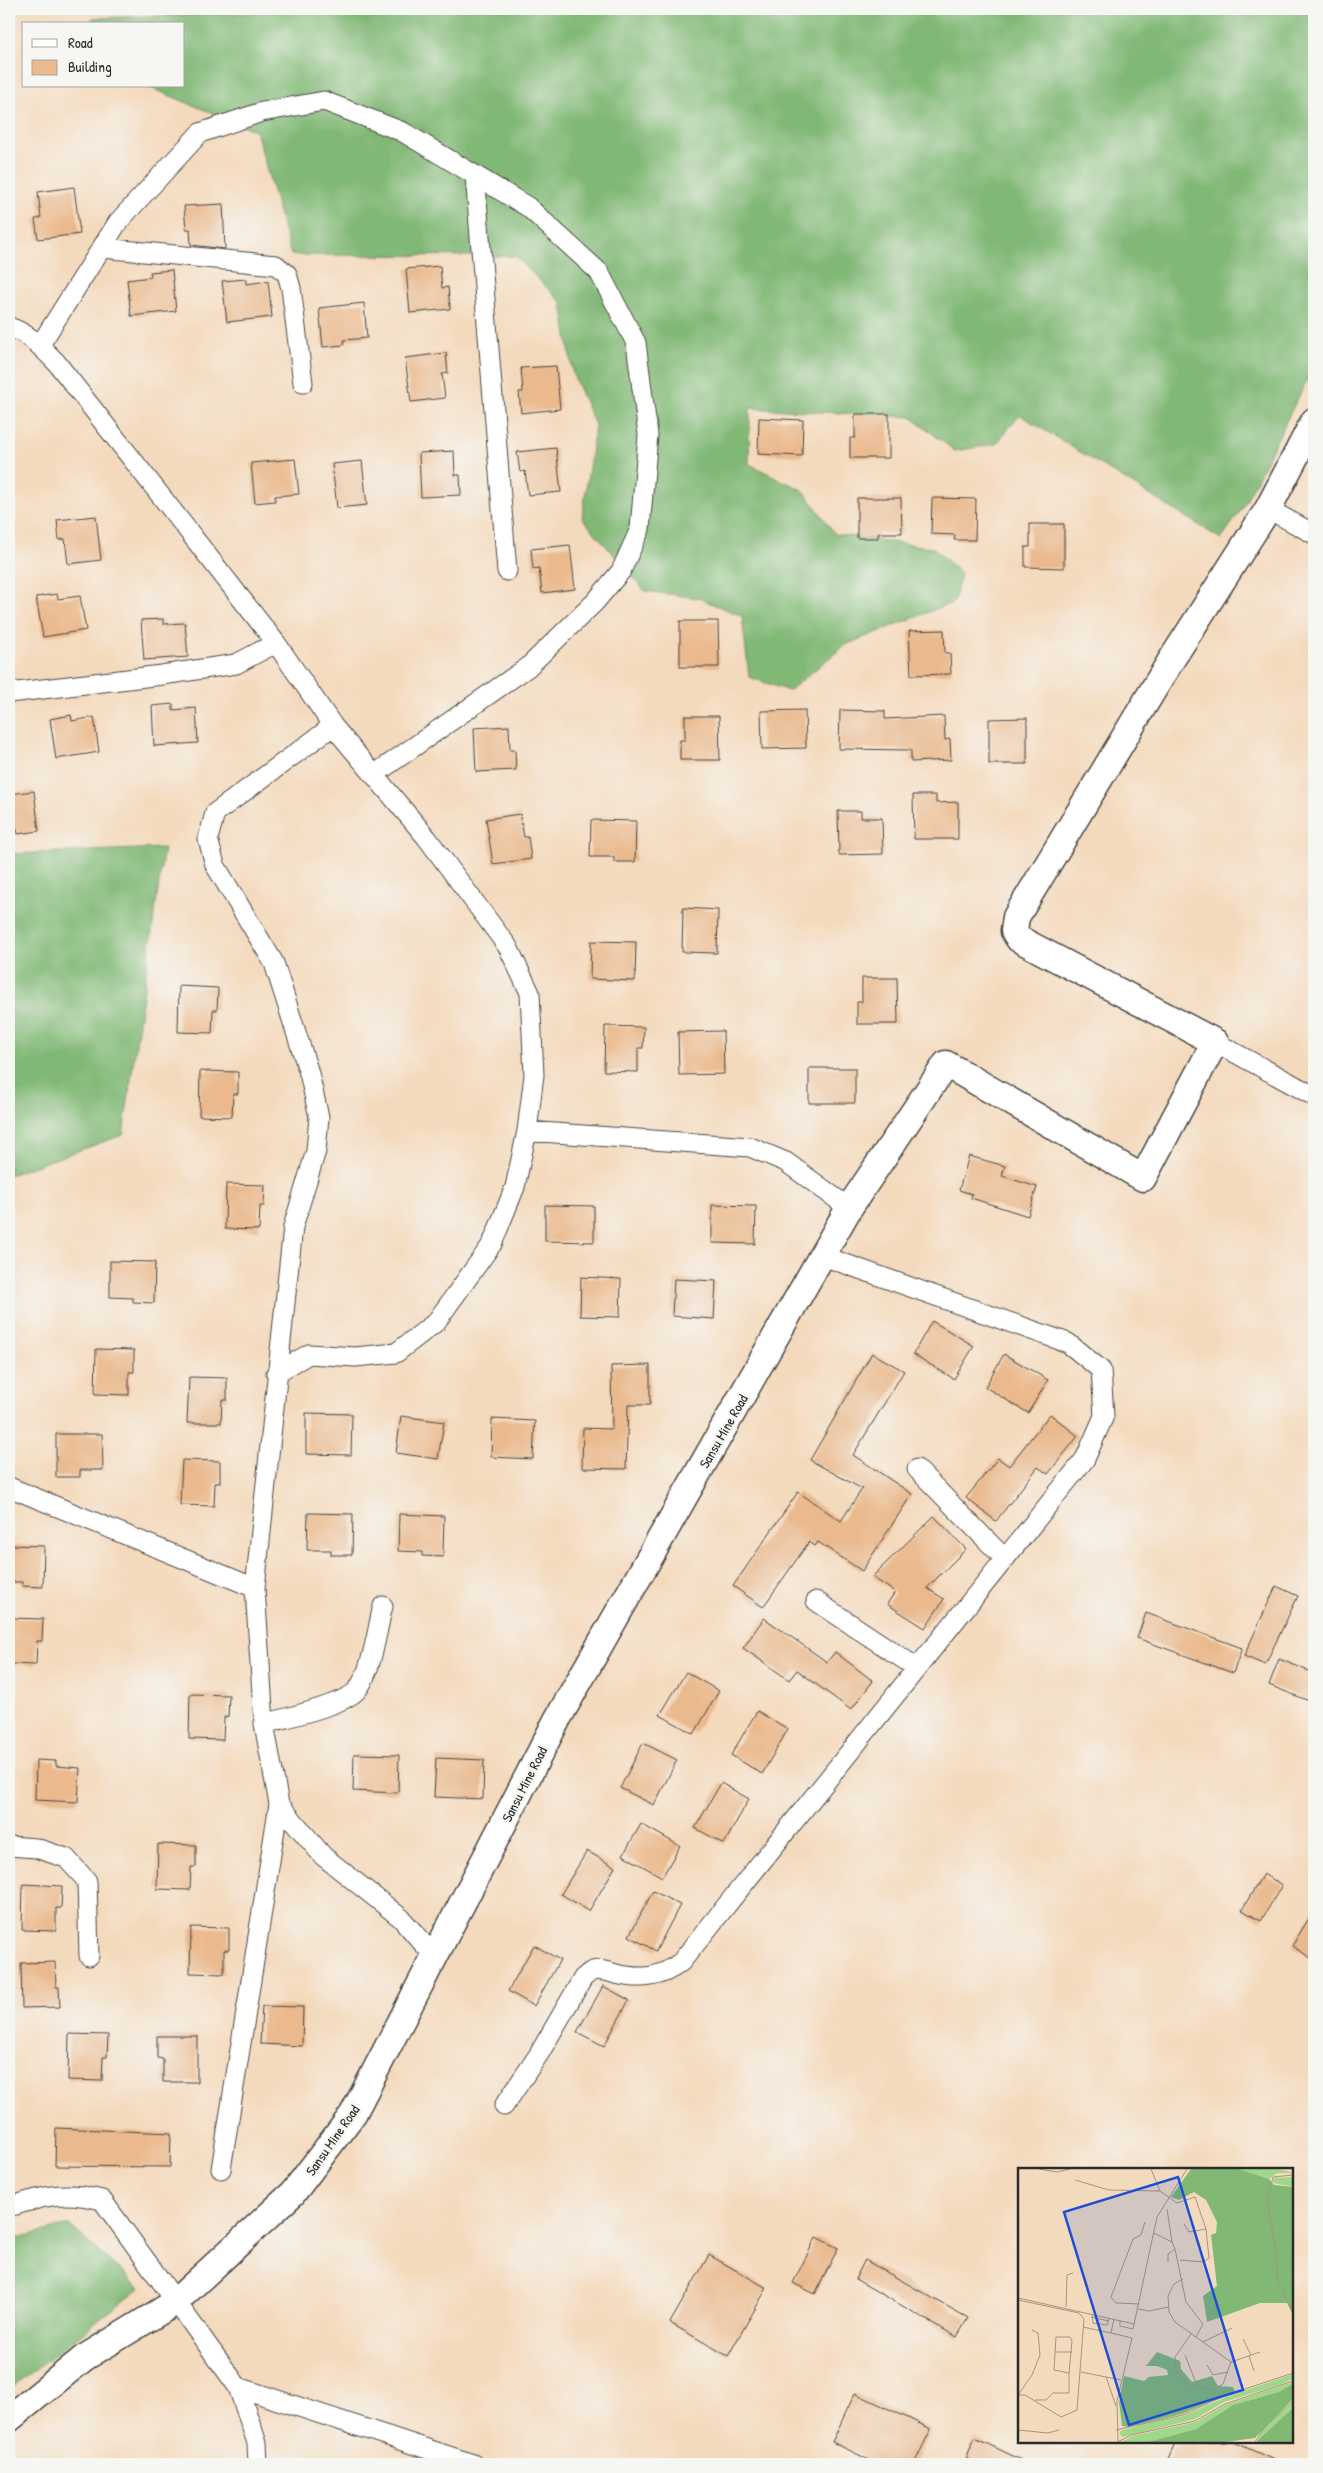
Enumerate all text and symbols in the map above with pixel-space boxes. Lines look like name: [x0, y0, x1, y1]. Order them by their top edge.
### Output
legend: [22, 22, 185, 88]
text: Road: [68, 32, 93, 53]
text: Building: [68, 56, 112, 77]
street label: Sansu Mine Road: [694, 1390, 752, 1471]
street label: Sansu Mine Road: [497, 1743, 551, 1825]
street label: Sansu Mine Road: [301, 2101, 364, 2179]
inset map: [1018, 2168, 1293, 2443]

